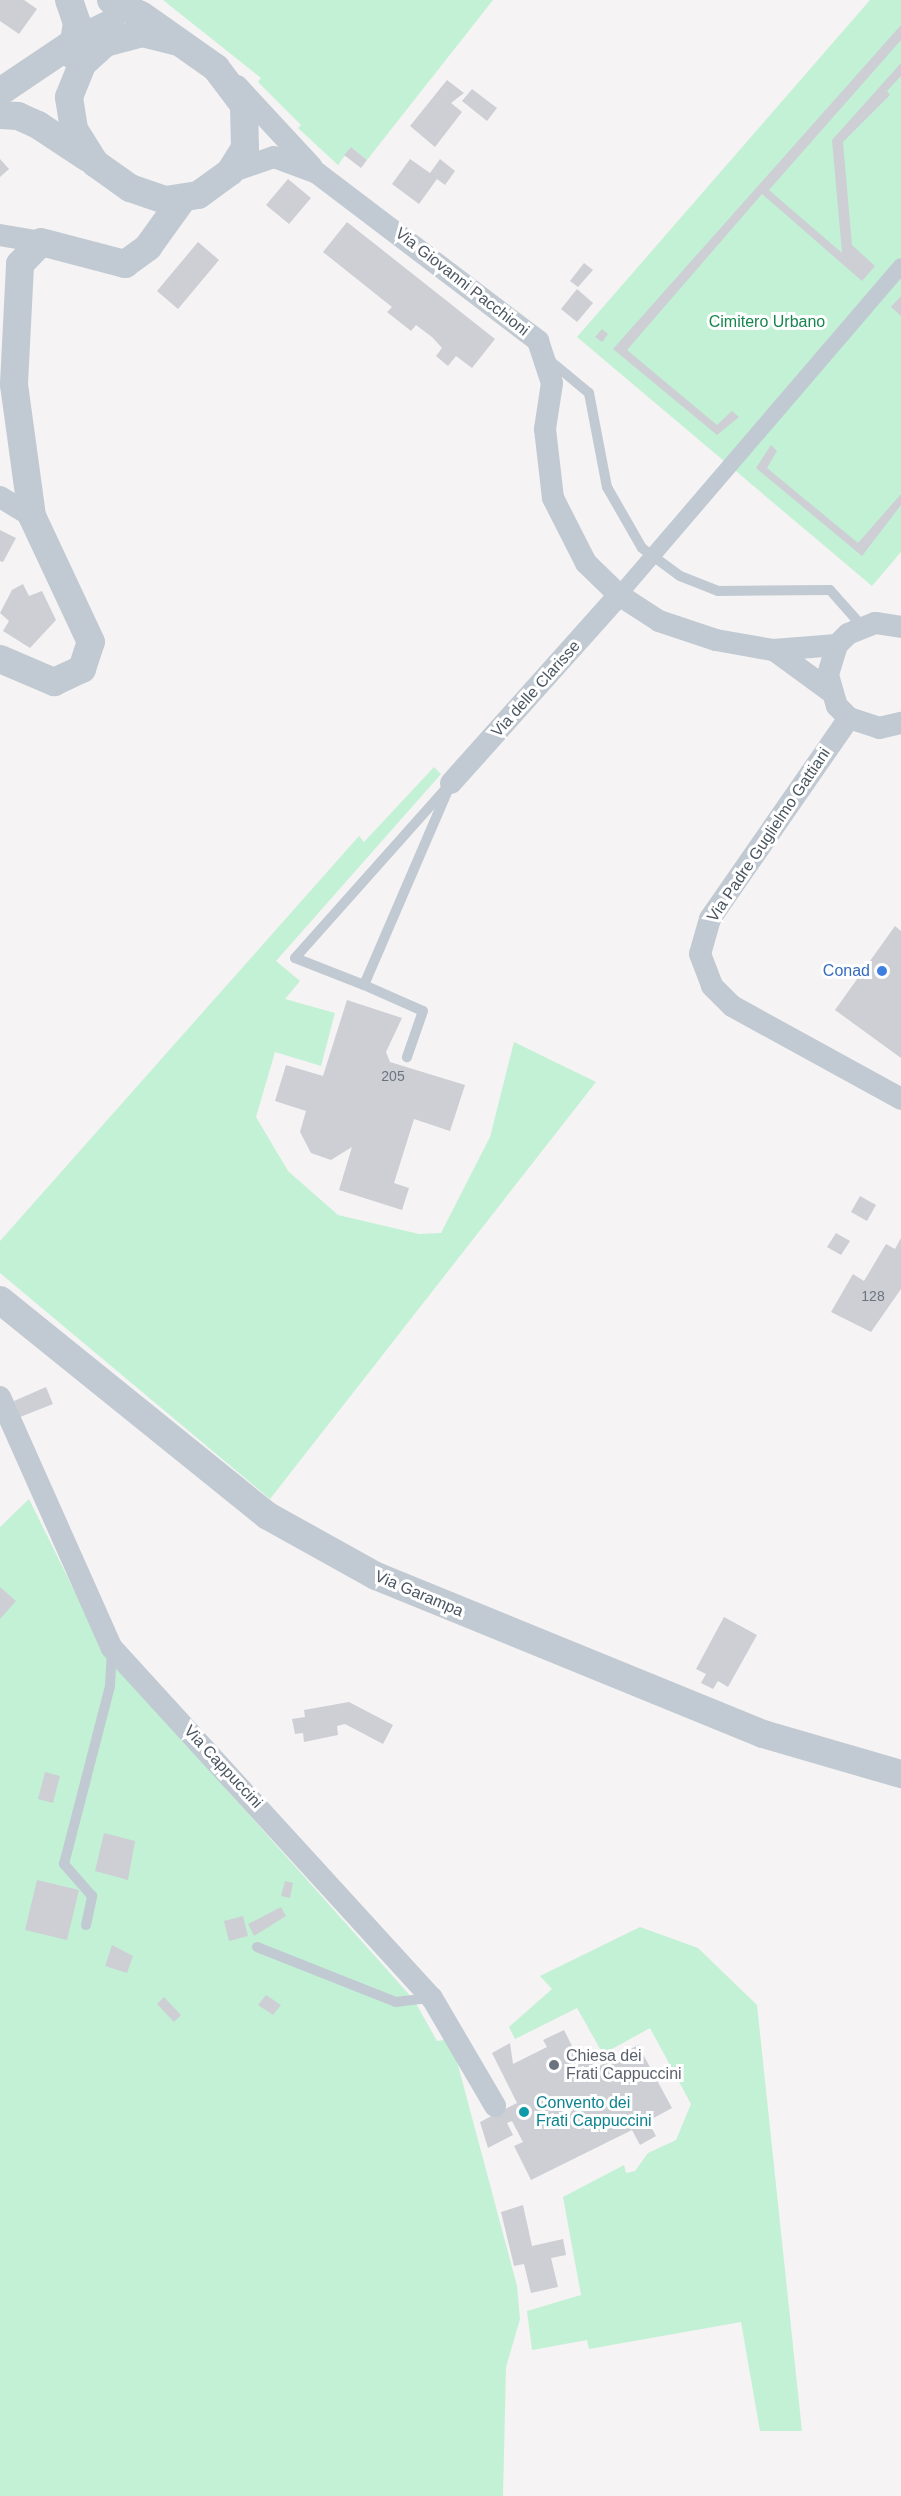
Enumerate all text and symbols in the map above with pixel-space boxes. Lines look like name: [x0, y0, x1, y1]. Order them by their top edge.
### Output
street label: Via Giovanni Pacchioni: [391, 224, 533, 340]
park label: Cimitero Urbano: [709, 312, 825, 332]
street label: Via delle Clarisse: [488, 637, 584, 741]
street label: Via Padre Guglielmo Gattiani: [703, 744, 835, 926]
place label: Conad: [823, 961, 870, 981]
marker: Conad: [875, 964, 889, 978]
house number: 205: [381, 1068, 405, 1084]
house number: 128: [861, 1288, 885, 1304]
street label: Via Garampa: [372, 1567, 466, 1621]
street label: Via Cappuccini: [180, 1722, 266, 1812]
place label: Chiesa dei Frati Cappuccini: [566, 2046, 682, 2084]
marker: Chiesa dei Frati Cappuccini: [547, 2058, 561, 2072]
place label: Convento dei Frati Cappuccini: [536, 2093, 652, 2131]
marker: Convento dei Frati Cappuccini: [517, 2105, 531, 2119]

